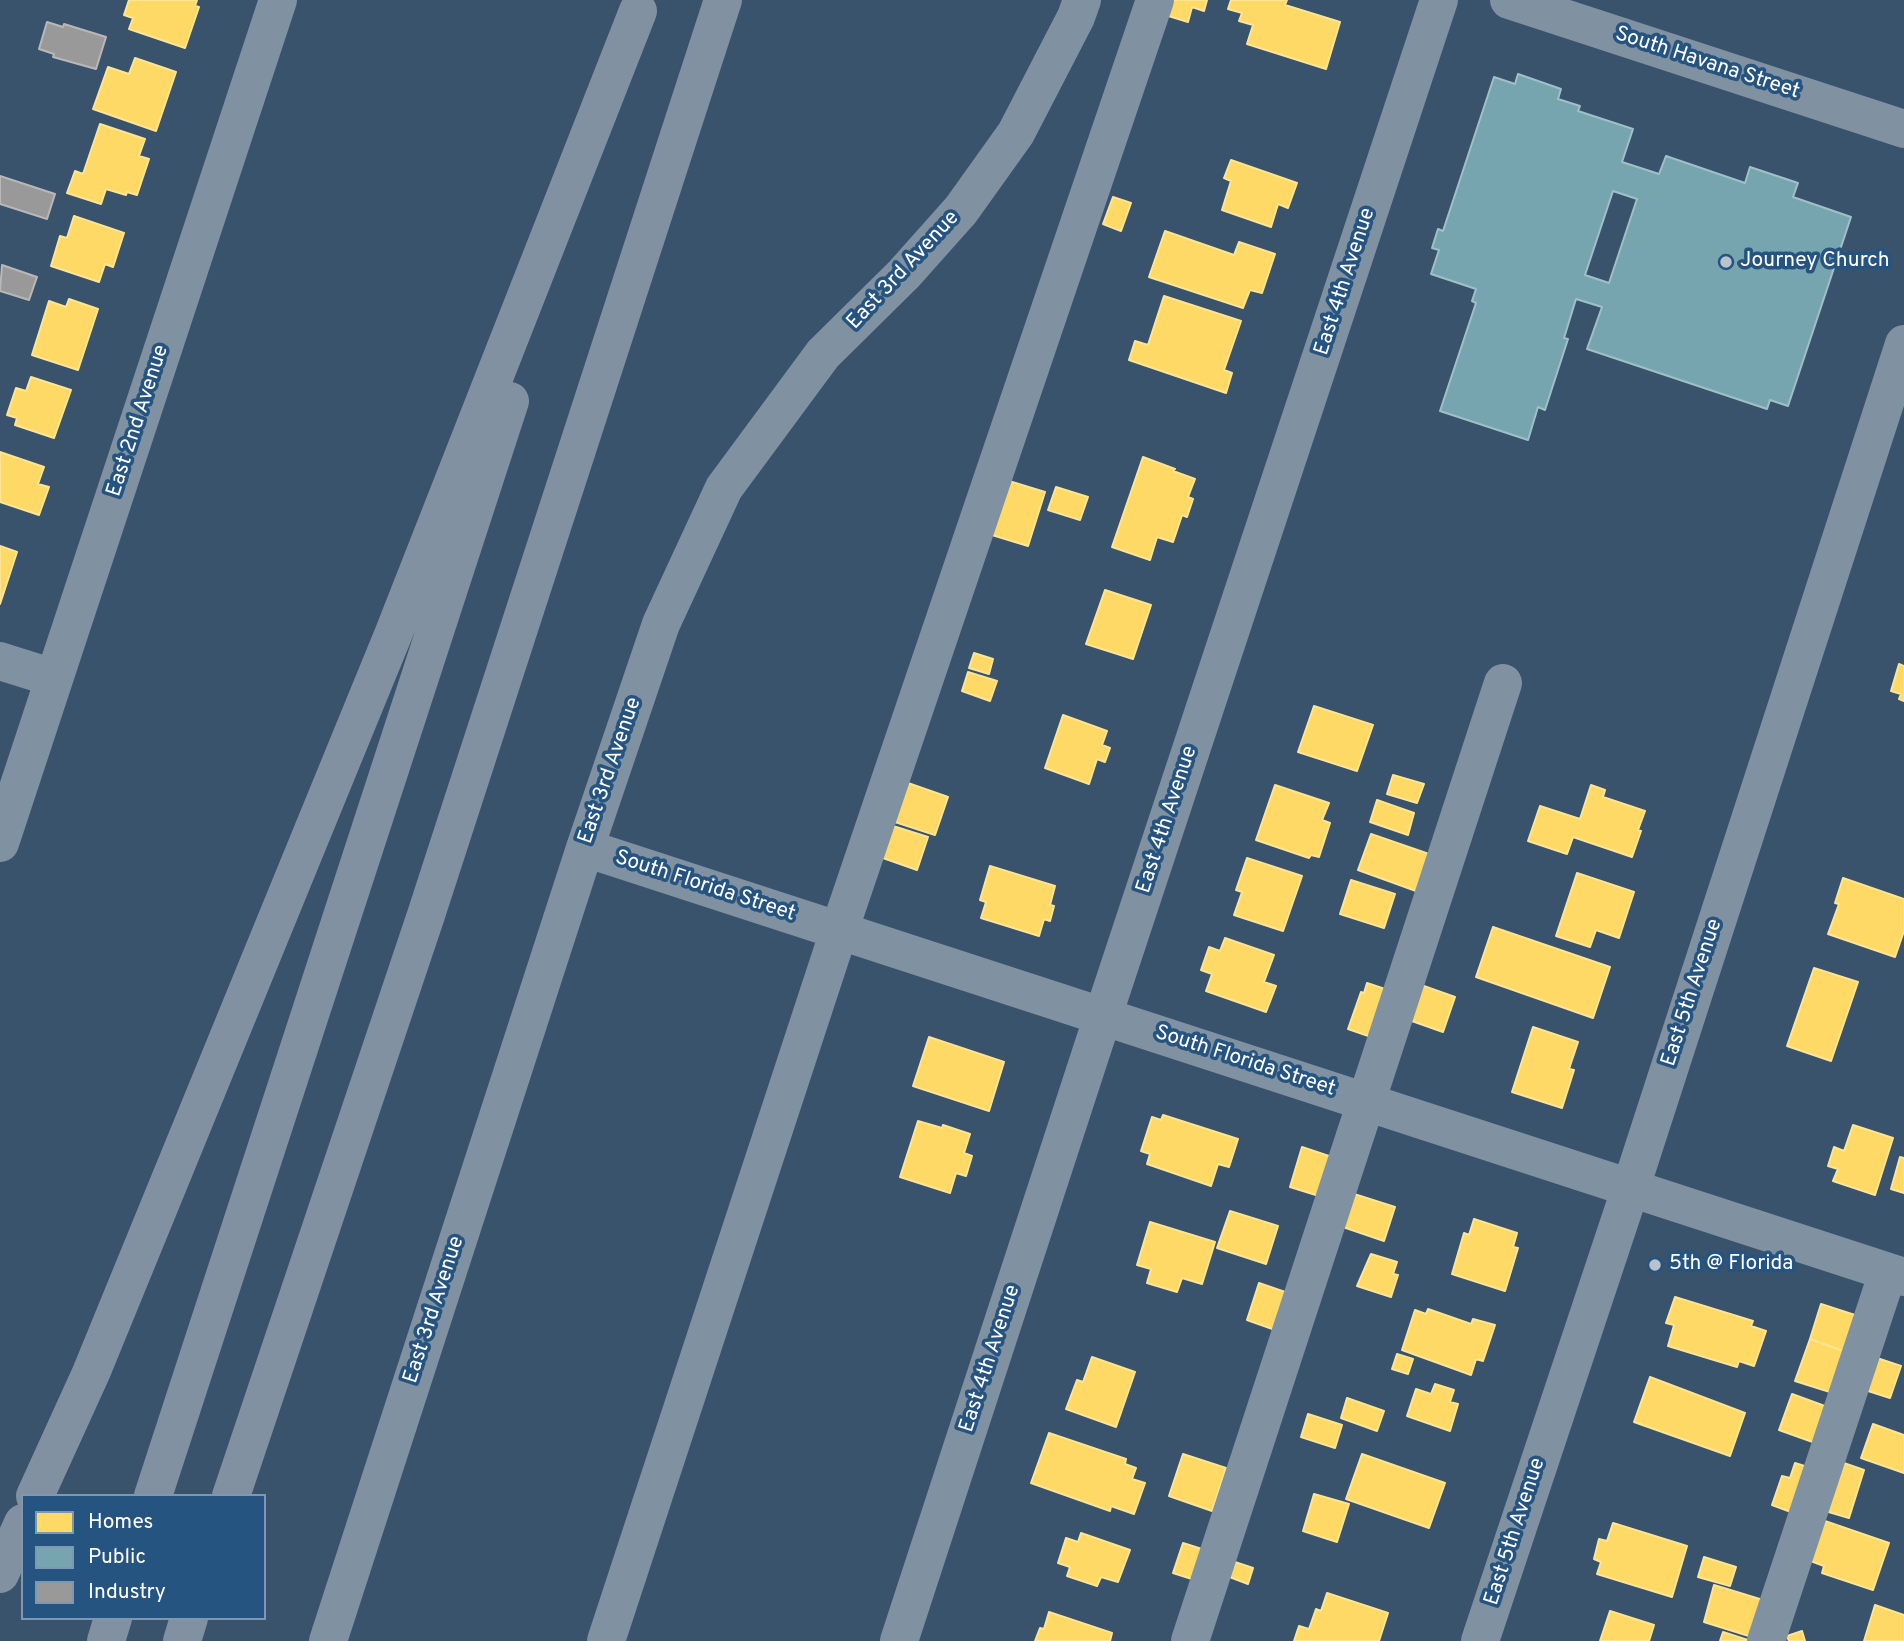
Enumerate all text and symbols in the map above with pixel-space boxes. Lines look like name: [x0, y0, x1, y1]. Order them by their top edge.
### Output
street label: South Havana Street: [1612, 22, 1802, 106]
street label: East 4th Avenue: [1310, 205, 1382, 359]
street label: East 3rd Avenue: [843, 206, 965, 336]
place label: Journey Church: [1740, 249, 1890, 275]
marker: Journey Church: [1718, 254, 1734, 270]
street label: East 2nd Avenue: [103, 342, 175, 500]
street label: East 3rd Avenue: [574, 694, 648, 848]
street label: East 4th Avenue: [1132, 743, 1204, 897]
street label: South Florida Street: [612, 846, 798, 928]
street label: East 5th Avenue: [1657, 916, 1729, 1070]
street label: South Florida Street: [1152, 1021, 1338, 1103]
street label: East 3rd Avenue: [399, 1233, 471, 1387]
place label: 5th @ Florida: [1669, 1252, 1793, 1278]
marker: 5th @ Florida: [1647, 1257, 1663, 1273]
street label: East 4th Avenue: [955, 1282, 1027, 1436]
street label: East 5th Avenue: [1480, 1455, 1552, 1609]
legend: [21, 1494, 266, 1620]
text: Homes: [88, 1509, 153, 1536]
text: Public: [88, 1544, 146, 1571]
text: Industry: [88, 1579, 166, 1606]

